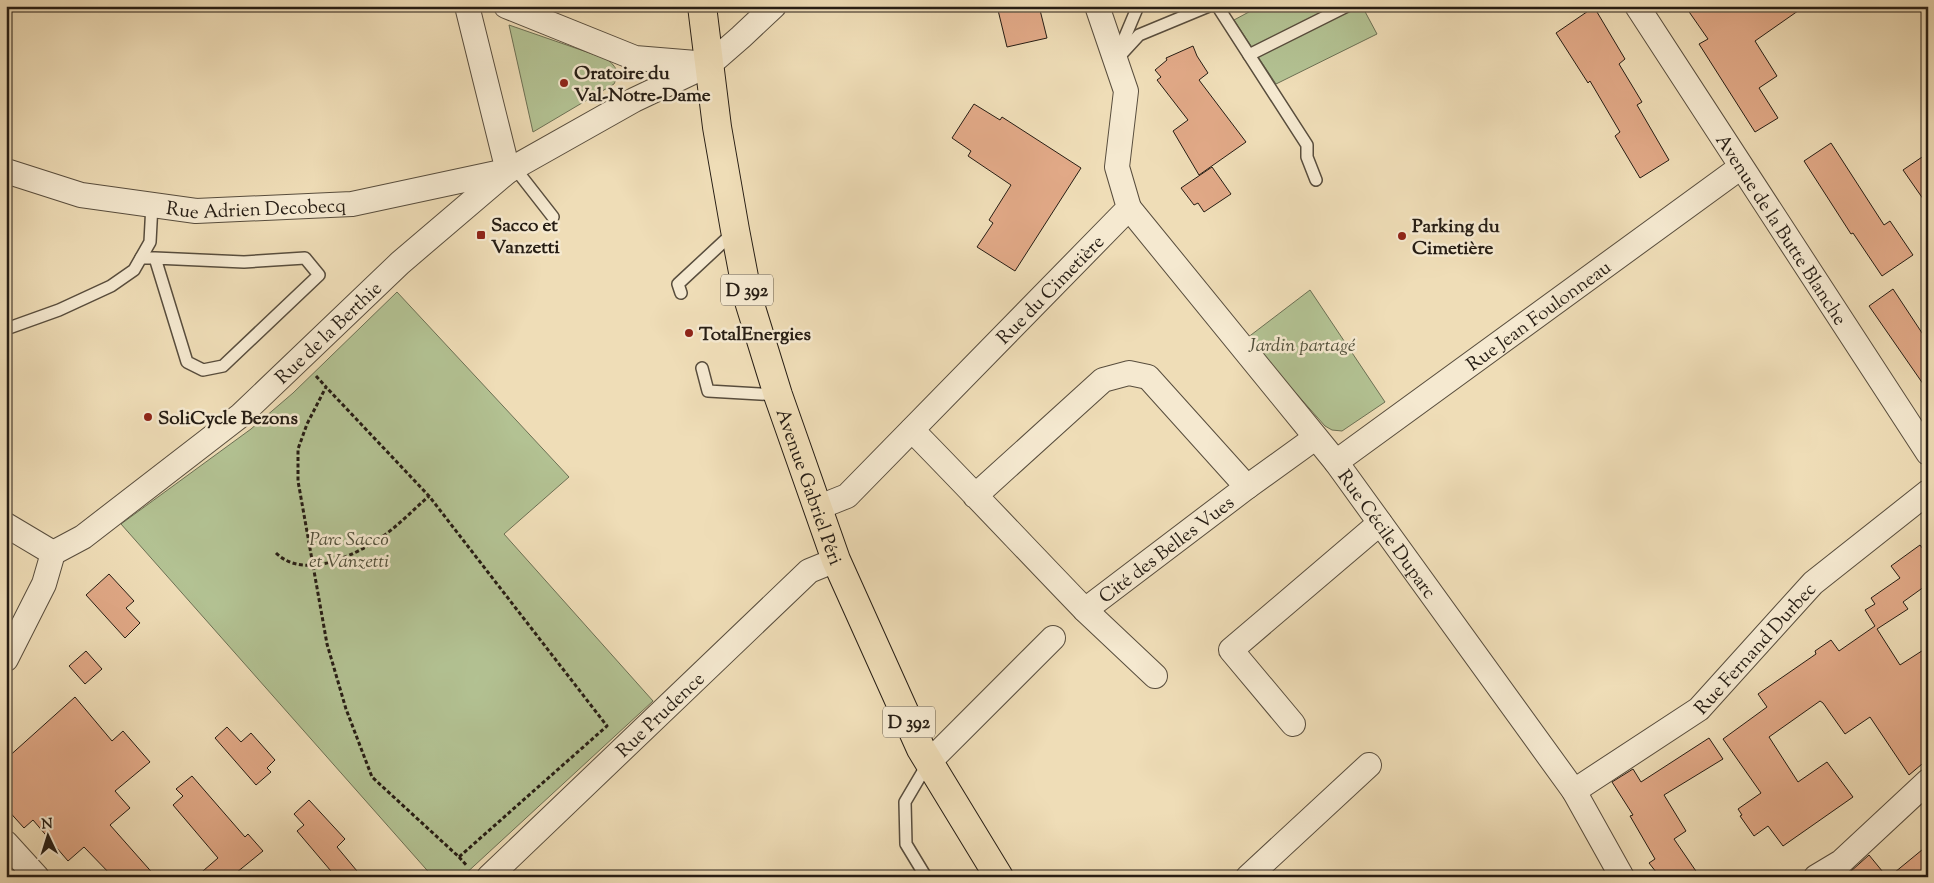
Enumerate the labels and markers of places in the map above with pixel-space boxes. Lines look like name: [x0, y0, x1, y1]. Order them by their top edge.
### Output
place label: Oratoire du Val-Notre-Dame: [574, 61, 711, 110]
marker: Oratoire du Val-Notre-Dame: [558, 77, 570, 89]
place label: Sacco et Vanzetti: [491, 213, 560, 262]
place label: Parking du Cimetière: [1412, 214, 1500, 263]
marker: Sacco et Vanzetti: [475, 229, 487, 241]
marker: Parking du Cimetière: [1396, 230, 1408, 242]
place label: TotalEnergies: [699, 322, 811, 349]
marker: TotalEnergies: [683, 327, 695, 339]
place label: SoliCycle Bezons: [158, 406, 299, 433]
marker: SoliCycle Bezons: [142, 411, 154, 423]

